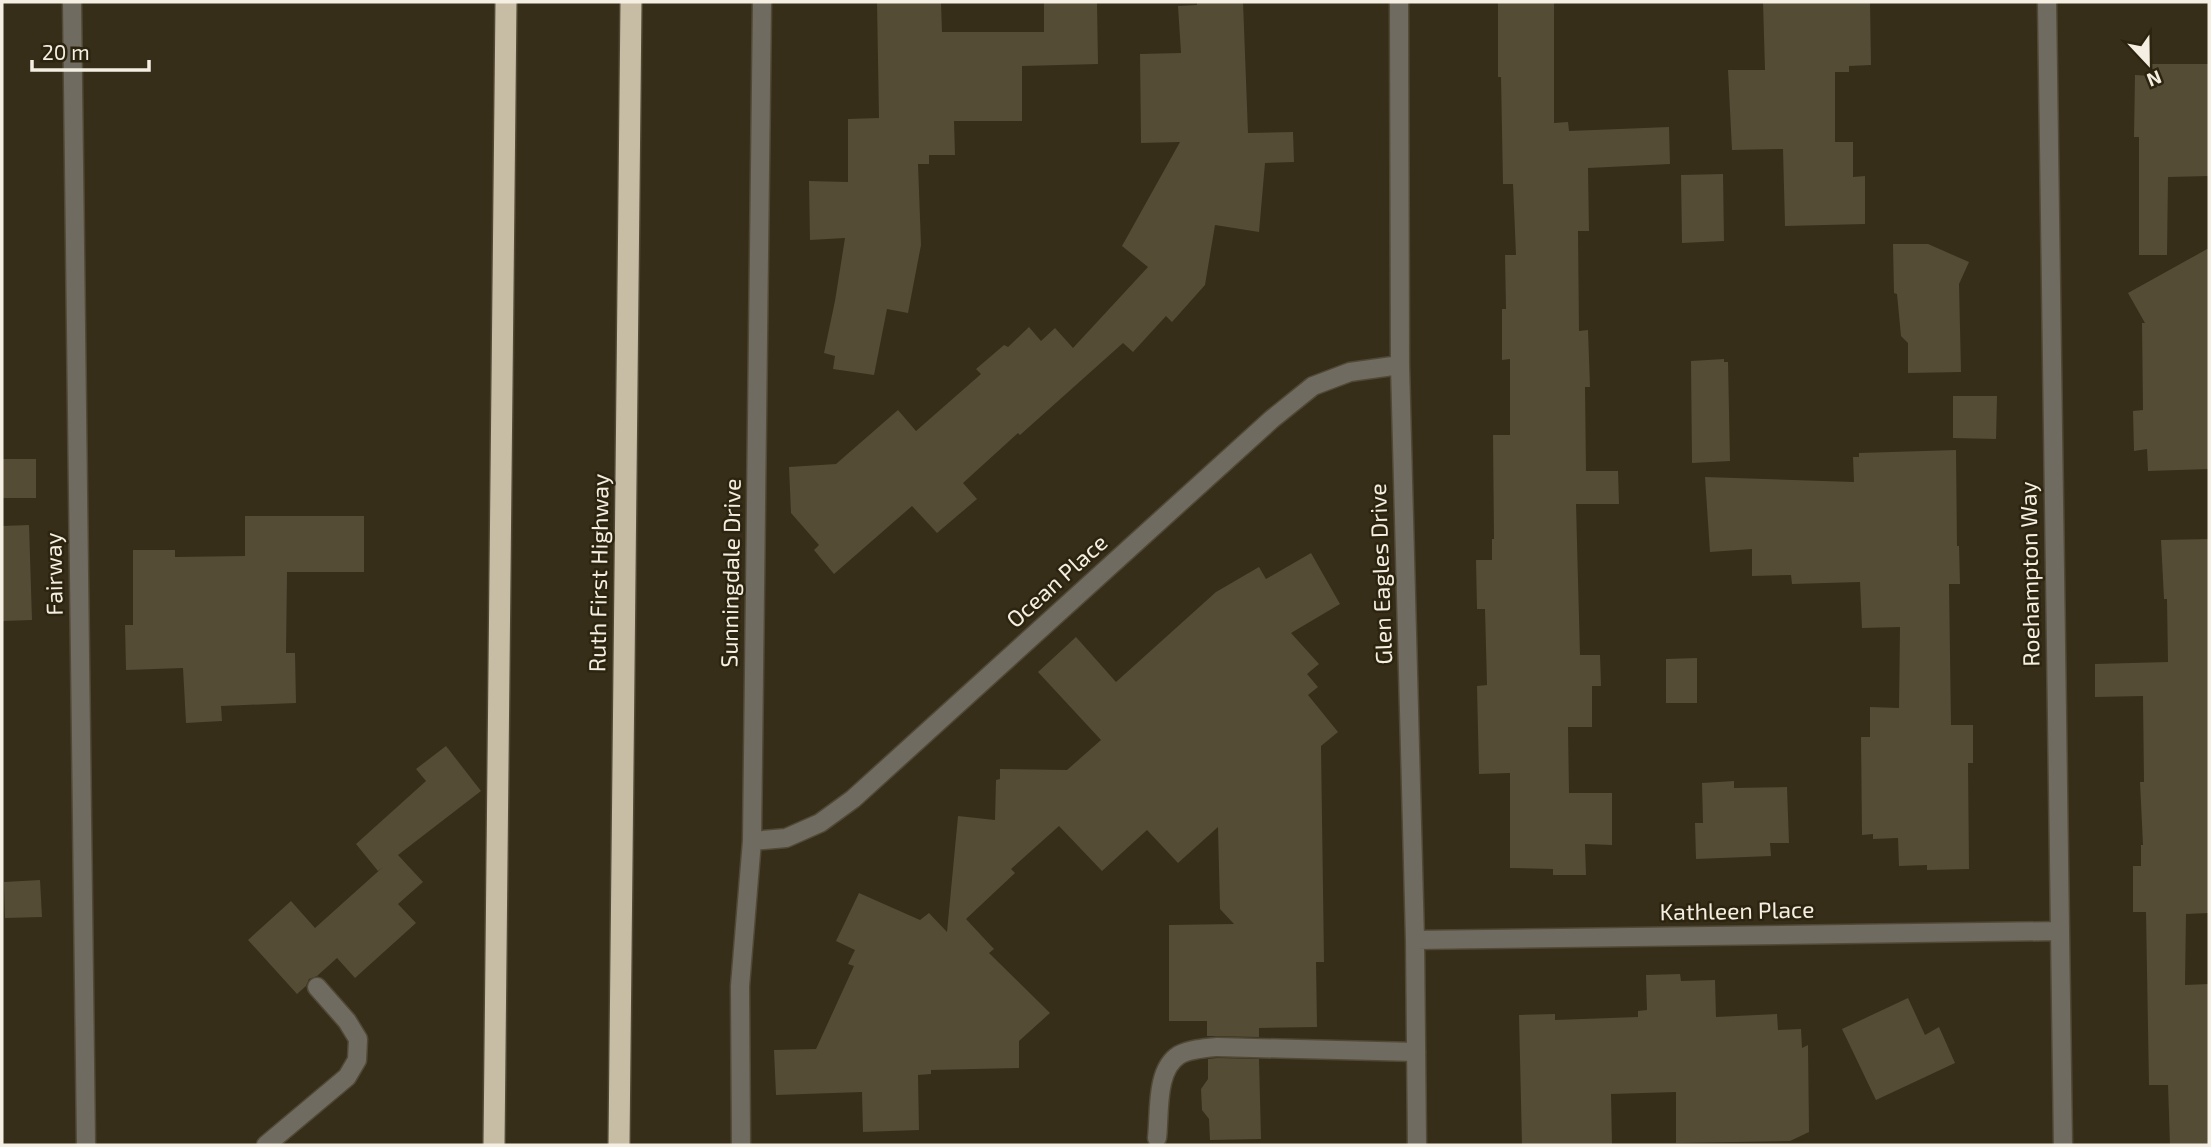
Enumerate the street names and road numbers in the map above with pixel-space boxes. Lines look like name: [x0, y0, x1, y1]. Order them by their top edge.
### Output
street label: Ruth First Highway: [582, 474, 614, 672]
street label: Sunningdale Drive: [714, 478, 746, 668]
street label: Roehampton Way: [2013, 481, 2045, 667]
street label: Glen Eagles Drive: [1363, 483, 1397, 665]
street label: Ocean Place: [1000, 528, 1113, 633]
street label: Fairway: [38, 532, 68, 616]
street label: Kathleen Place: [1659, 895, 1815, 925]

